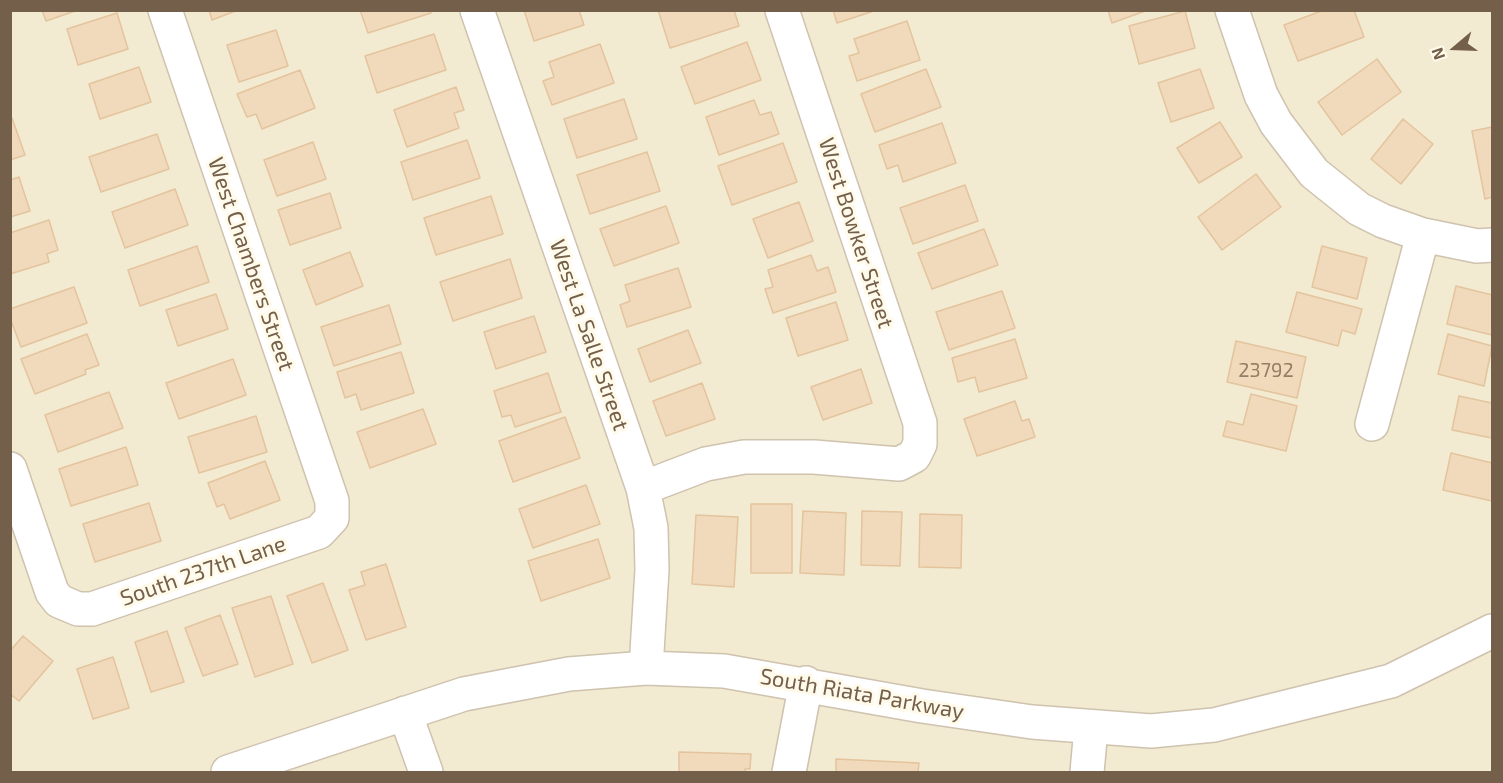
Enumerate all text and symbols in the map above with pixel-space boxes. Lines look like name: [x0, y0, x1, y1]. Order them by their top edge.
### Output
north arrow: [1425, 18, 1485, 78]
text: N: [1427, 45, 1448, 63]
street label: West Bowker Street: [813, 135, 899, 331]
street label: West Chambers Street: [202, 154, 300, 374]
street label: West La Salle Street: [544, 236, 634, 434]
house number: 23792: [1238, 358, 1294, 382]
street label: South 237th Lane: [117, 530, 289, 612]
street label: South Riata Parkway: [758, 663, 966, 725]

